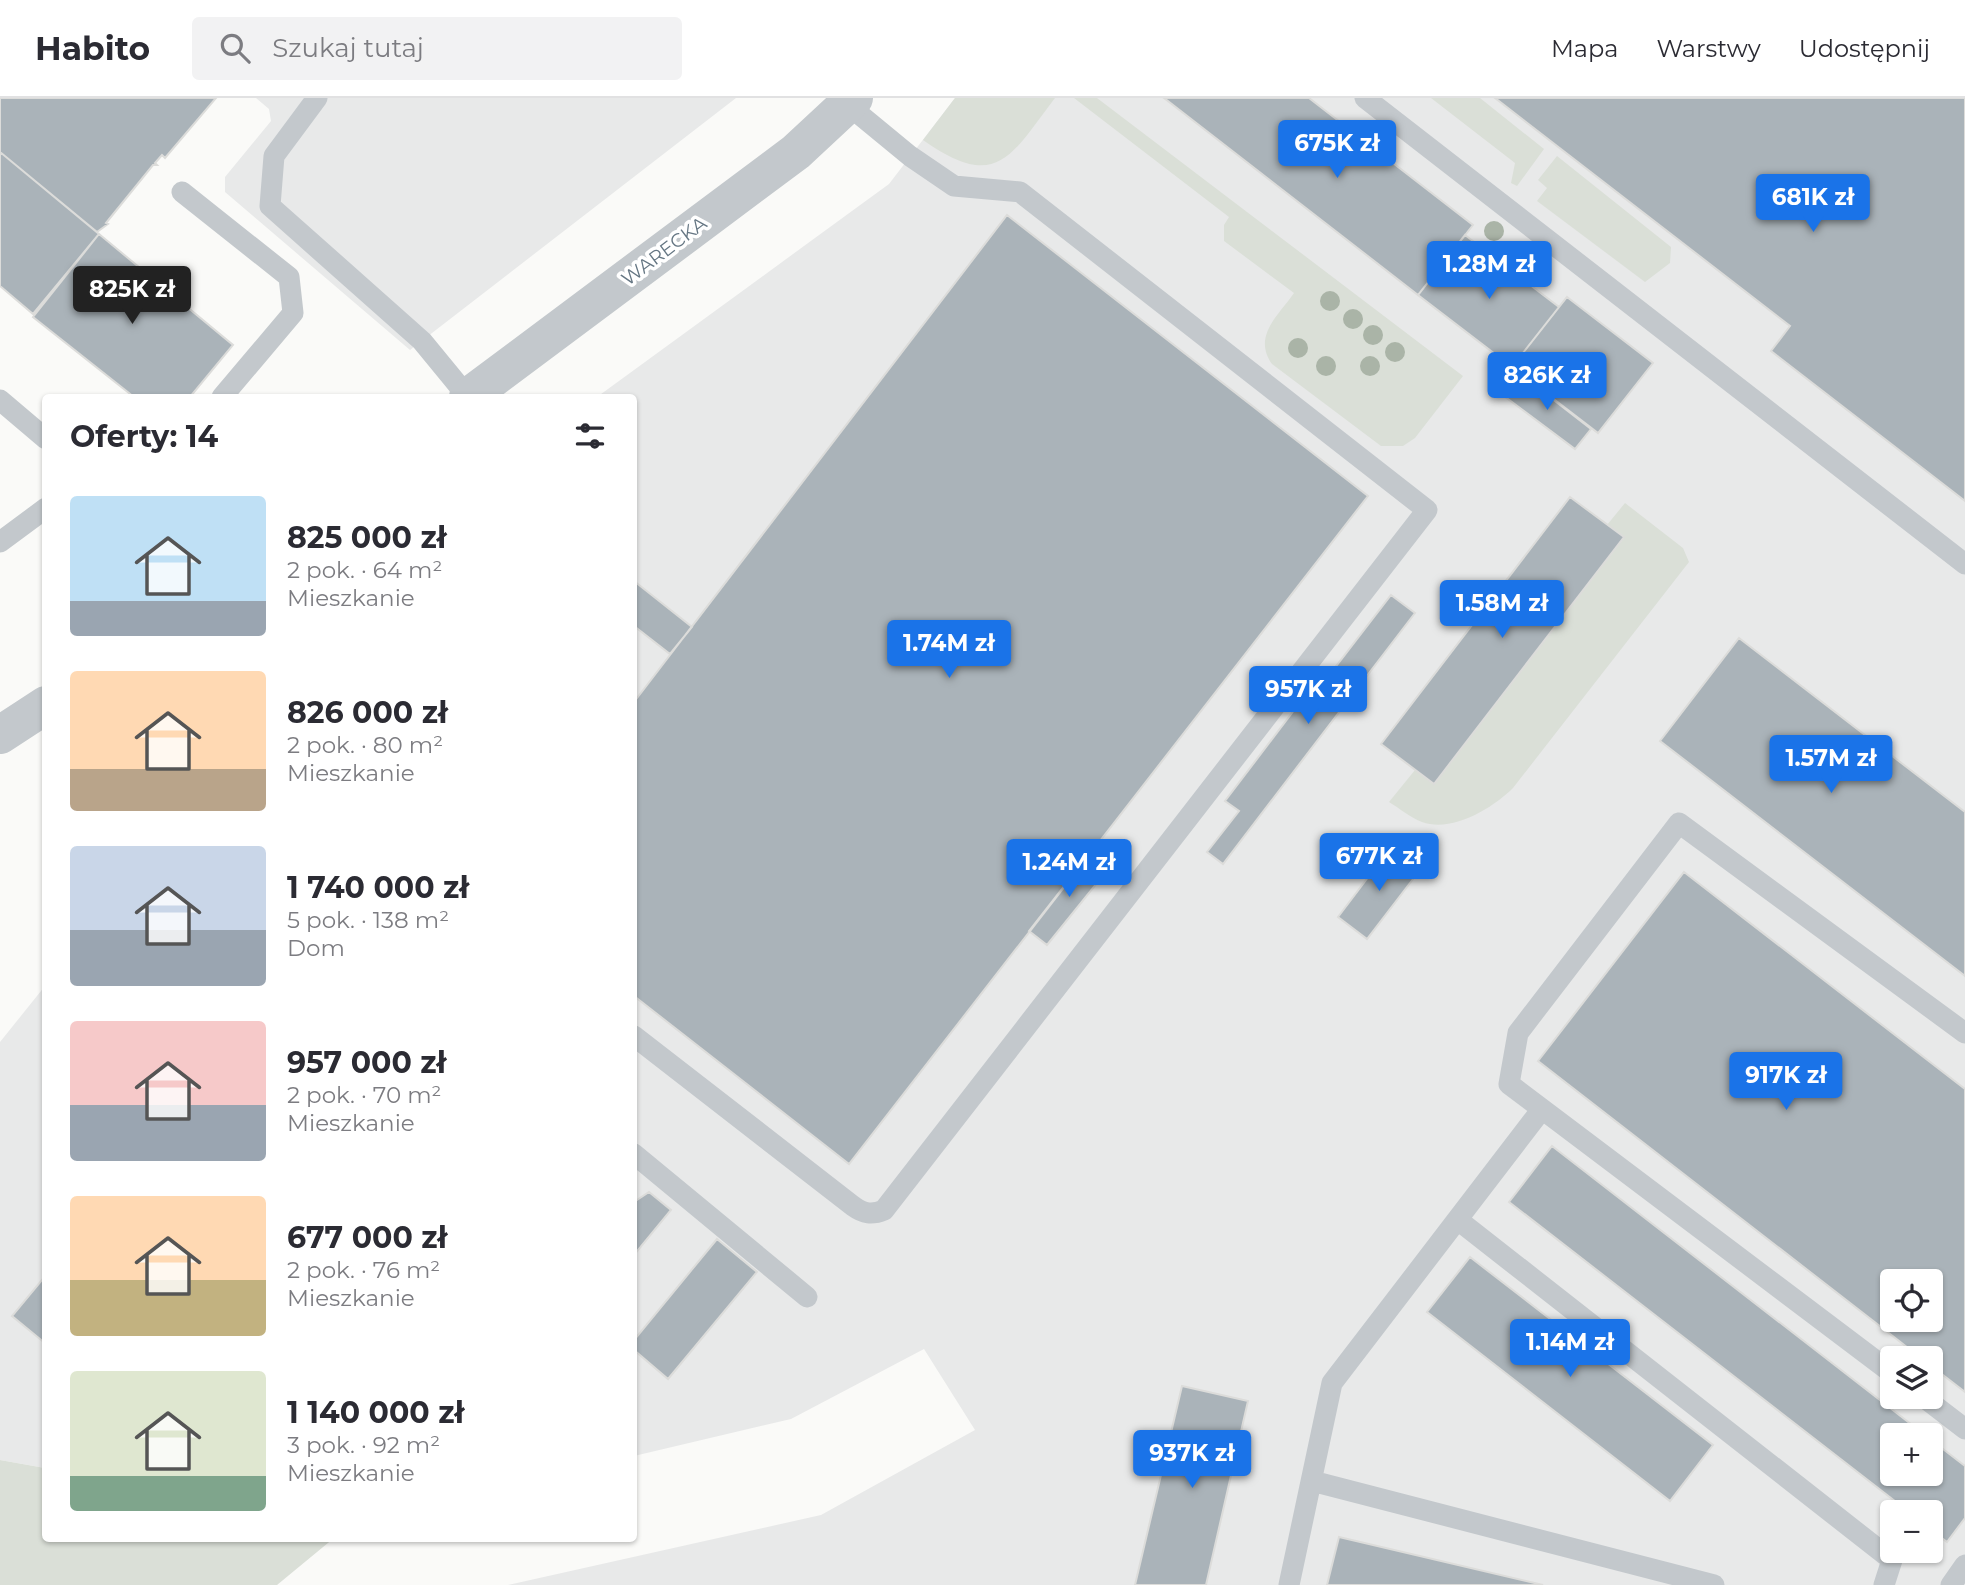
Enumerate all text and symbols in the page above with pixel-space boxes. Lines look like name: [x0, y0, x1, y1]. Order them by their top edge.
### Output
search box: [192, 17, 682, 80]
text: Habito: [35, 28, 150, 68]
icon: search: [216, 29, 254, 67]
text: Szukaj tutaj: [272, 32, 424, 64]
text: Mapa: [1551, 34, 1618, 63]
text: Warstwy: [1656, 34, 1761, 63]
text: Udostępnij: [1799, 34, 1930, 63]
pin: 675K zł: [1272, 120, 1402, 180]
text: 675K zł: [1294, 129, 1380, 157]
pin: 681K zł: [1748, 174, 1878, 234]
text: 681K zł: [1772, 183, 1854, 211]
street label: WARECKA: [617, 211, 711, 290]
pin: 1.28M zł: [1417, 242, 1561, 301]
text: 1.28M zł: [1443, 250, 1535, 278]
pin: 825K zł: [67, 266, 197, 326]
text: 825K zł: [89, 275, 175, 303]
pin: 826K zł: [1482, 352, 1612, 412]
text: 826K zł: [1504, 361, 1590, 389]
icon: filters: [571, 417, 609, 455]
text: Oferty: 14: [70, 418, 218, 455]
text: 825 000 zł: [287, 519, 447, 556]
icon: home: [126, 524, 210, 608]
text: 2 pok. · 64 m²: [287, 556, 442, 584]
pin: 1.58M zł: [1430, 580, 1574, 640]
text: Mieszkanie: [287, 584, 415, 612]
text: 1.58M zł: [1456, 589, 1548, 617]
pin: 1.74M zł: [877, 620, 1021, 680]
text: 1.74M zł: [903, 629, 995, 657]
pin: 957K zł: [1243, 666, 1373, 726]
text: 957K zł: [1265, 675, 1351, 703]
text: 826 000 zł: [287, 694, 448, 731]
icon: home: [126, 699, 210, 783]
text: 2 pok. · 80 m²: [287, 731, 443, 759]
pin: 1.57M zł: [1759, 736, 1903, 795]
text: 1.57M zł: [1785, 744, 1877, 772]
text: Mieszkanie: [287, 759, 415, 787]
pin: 677K zł: [1314, 834, 1444, 893]
pin: 1.24M zł: [997, 840, 1141, 899]
text: 677K zł: [1336, 842, 1422, 870]
text: 1.24M zł: [1023, 848, 1115, 876]
text: 1 740 000 zł: [287, 869, 469, 906]
icon: home: [126, 874, 210, 958]
text: 5 pok. · 138 m²: [287, 906, 449, 934]
text: Dom: [287, 934, 345, 962]
text: 957 000 zł: [287, 1044, 446, 1081]
icon: home: [126, 1049, 210, 1133]
pin: 917K zł: [1721, 1052, 1851, 1112]
text: 917K zł: [1745, 1061, 1827, 1089]
text: 2 pok. · 70 m²: [287, 1081, 441, 1109]
text: Mieszkanie: [287, 1109, 415, 1137]
text: 677 000 zł: [287, 1219, 447, 1256]
icon: home: [126, 1224, 210, 1308]
text: 2 pok. · 76 m²: [287, 1256, 440, 1284]
map controls: [1880, 1269, 1943, 1563]
button: locate: [1880, 1269, 1943, 1332]
text: Mieszkanie: [287, 1284, 415, 1312]
pin: 1.14M zł: [1498, 1320, 1642, 1379]
text: 1.14M zł: [1526, 1328, 1614, 1356]
button: layers: [1880, 1346, 1943, 1409]
text: 1 140 000 zł: [287, 1394, 464, 1431]
icon: home: [126, 1399, 210, 1483]
button: +: [1880, 1423, 1943, 1486]
pin: 937K zł: [1127, 1430, 1257, 1490]
text: 3 pok. · 92 m²: [287, 1431, 440, 1459]
text: 937K zł: [1149, 1439, 1235, 1467]
text: Mieszkanie: [287, 1459, 415, 1487]
button: −: [1880, 1500, 1943, 1563]

